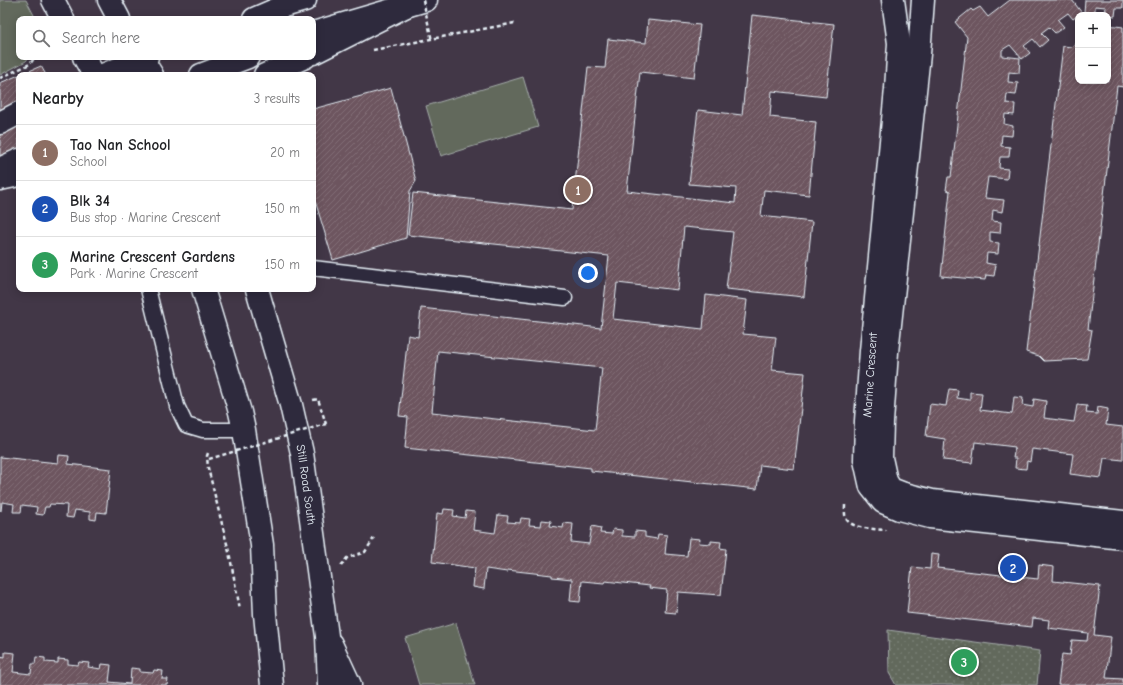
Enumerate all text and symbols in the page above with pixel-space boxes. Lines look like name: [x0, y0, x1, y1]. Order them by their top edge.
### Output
map controls: [1075, 12, 1111, 84]
button: +: [1075, 12, 1111, 48]
search box: [16, 16, 316, 60]
icon: search: [30, 27, 52, 49]
text: Search here: [62, 29, 140, 47]
button: −: [1075, 48, 1111, 84]
text: Nearby: [32, 89, 83, 108]
text: 3 results: [254, 91, 300, 106]
text: Tao Nan School: [70, 136, 170, 154]
text: 1: [42, 145, 48, 160]
text: 20 m: [270, 145, 300, 160]
text: School: [70, 154, 107, 169]
pin: 1: [565, 175, 591, 205]
text: Blk 34: [70, 192, 110, 210]
text: 2: [42, 201, 48, 216]
text: 150 m: [265, 201, 300, 216]
text: Bus stop · Marine Crescent: [70, 210, 220, 225]
text: Marine Crescent Gardens: [70, 248, 235, 266]
text: 3: [42, 257, 48, 272]
text: 150 m: [265, 257, 300, 272]
your location: [578, 263, 598, 283]
text: Park · Marine Crescent: [70, 266, 198, 281]
street label: Marine Crescent: [860, 331, 880, 418]
street label: Still Road South: [293, 443, 319, 526]
pin: 2: [1000, 553, 1026, 583]
pin: 3: [951, 647, 977, 677]

